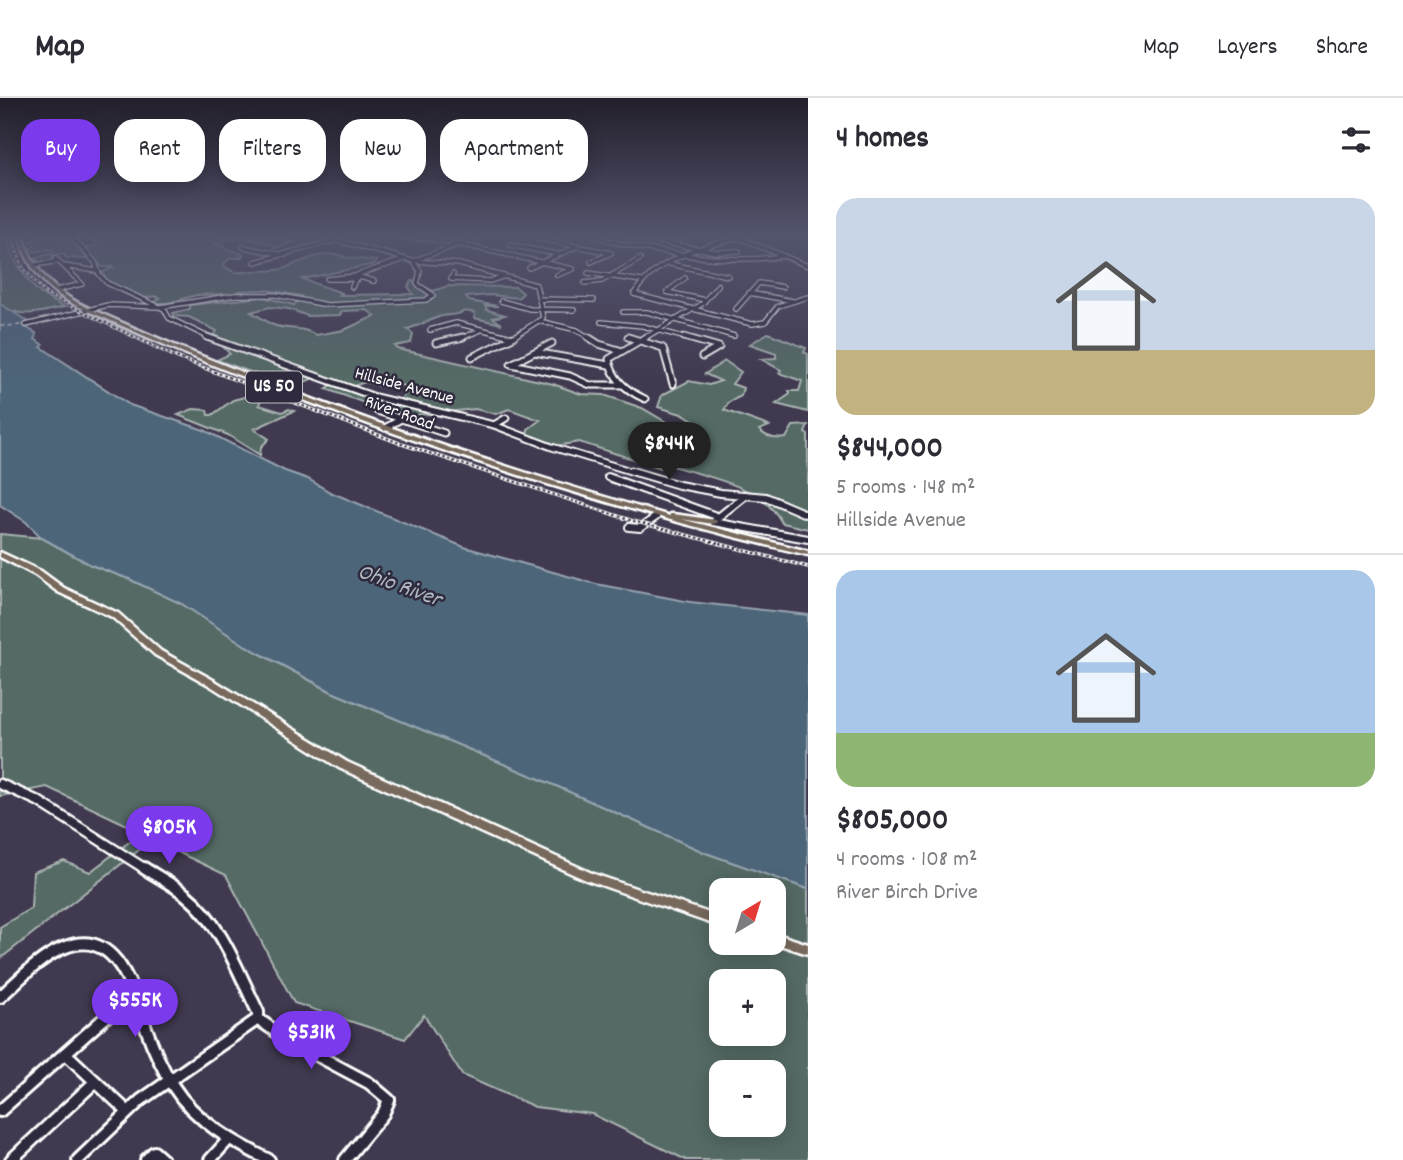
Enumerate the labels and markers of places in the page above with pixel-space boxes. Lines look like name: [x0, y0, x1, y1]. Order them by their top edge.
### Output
pin: $844K: [620, 422, 718, 482]
pin: $805K: [120, 806, 218, 866]
pin: $555K: [86, 979, 184, 1039]
pin: $531K: [262, 1012, 360, 1071]

